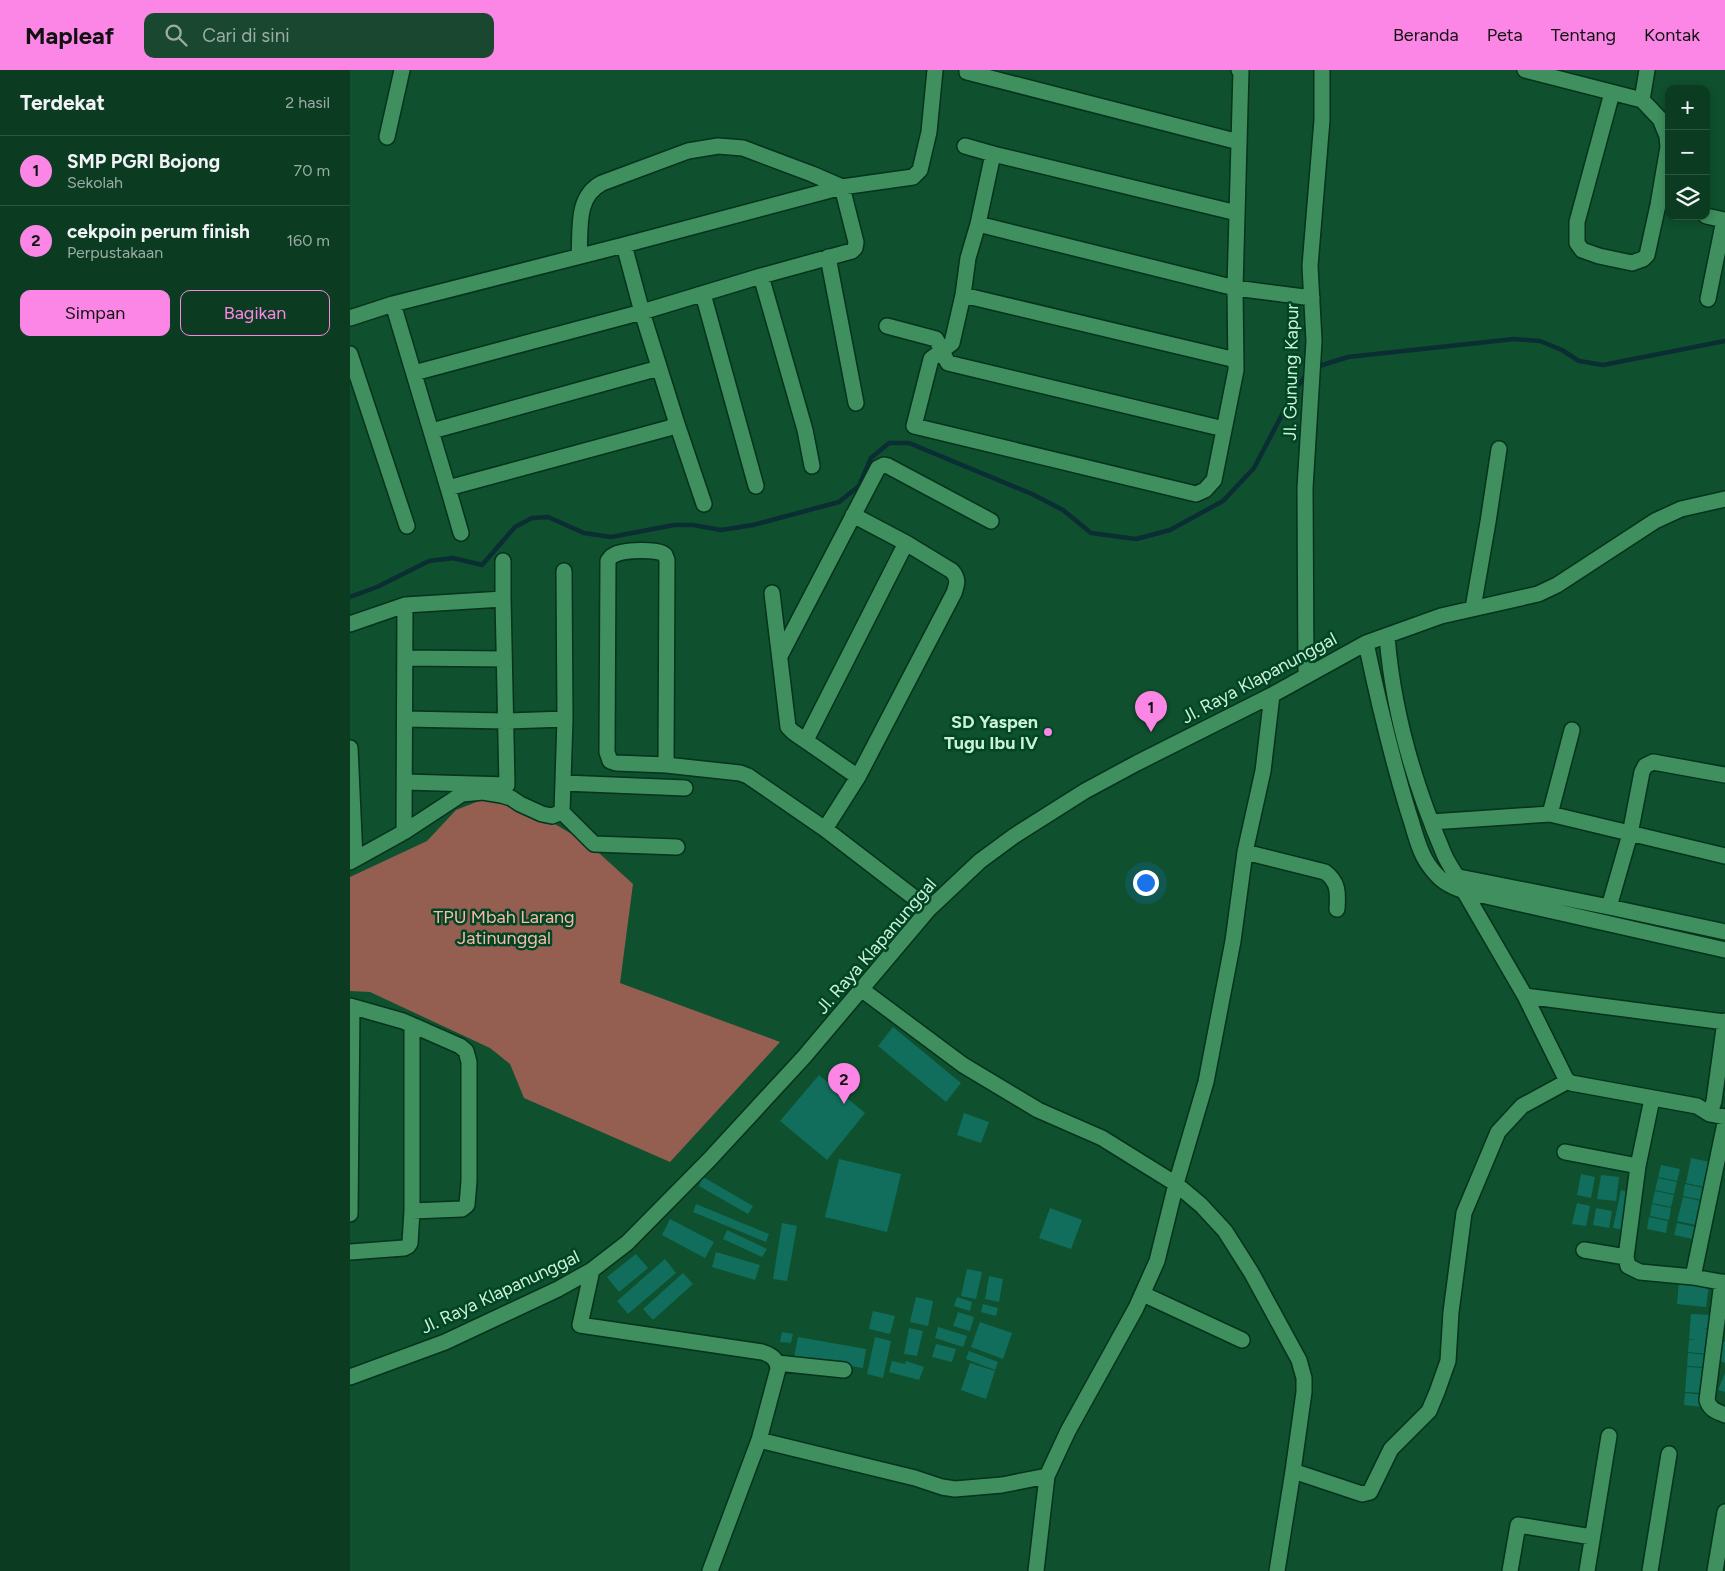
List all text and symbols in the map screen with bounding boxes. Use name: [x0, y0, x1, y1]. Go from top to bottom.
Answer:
search box: [144, 13, 494, 58]
text: Mapleaf: [25, 21, 114, 50]
icon: search: [162, 21, 190, 49]
text: Cari di sini: [202, 24, 290, 47]
text: Beranda: [1393, 24, 1459, 46]
text: Peta: [1487, 24, 1523, 46]
text: Tentang: [1551, 24, 1616, 46]
text: Kontak: [1644, 24, 1700, 46]
map controls: [1665, 85, 1710, 220]
button: +: [1665, 85, 1710, 130]
text: Terdekat: [20, 90, 105, 115]
text: 2 hasil: [285, 93, 330, 112]
button: −: [1665, 130, 1710, 175]
text: SMP PGRI Bojong: [67, 150, 220, 173]
text: 1: [33, 161, 39, 180]
text: 70 m: [294, 161, 330, 180]
text: Sekolah: [67, 173, 123, 192]
button: layers: [1665, 175, 1710, 220]
text: cekpoin perum finish: [67, 220, 250, 243]
text: 2: [31, 231, 41, 250]
text: 160 m: [287, 231, 330, 250]
text: Perpustakaan: [67, 243, 163, 262]
button: Simpan: [20, 290, 170, 336]
button: Bagikan: [180, 290, 330, 336]
street label: Jl. Gunung Kapur: [1279, 303, 1303, 441]
street label: Jl. Raya Klapanunggal: [1177, 628, 1341, 728]
pin: 1: [1135, 691, 1167, 732]
place label: SD Yaspen Tugu Ibu IV: [944, 711, 1038, 754]
marker: SD Yaspen Tugu Ibu IV: [1042, 726, 1054, 738]
your location: [1133, 870, 1159, 896]
street label: Jl. Raya Klapanunggal: [811, 874, 941, 1018]
park label: TPU Mbah Larang Jatinunggal: [433, 906, 575, 949]
pin: 2: [828, 1063, 860, 1104]
street label: Jl. Raya Klapanunggal: [417, 1245, 583, 1339]

